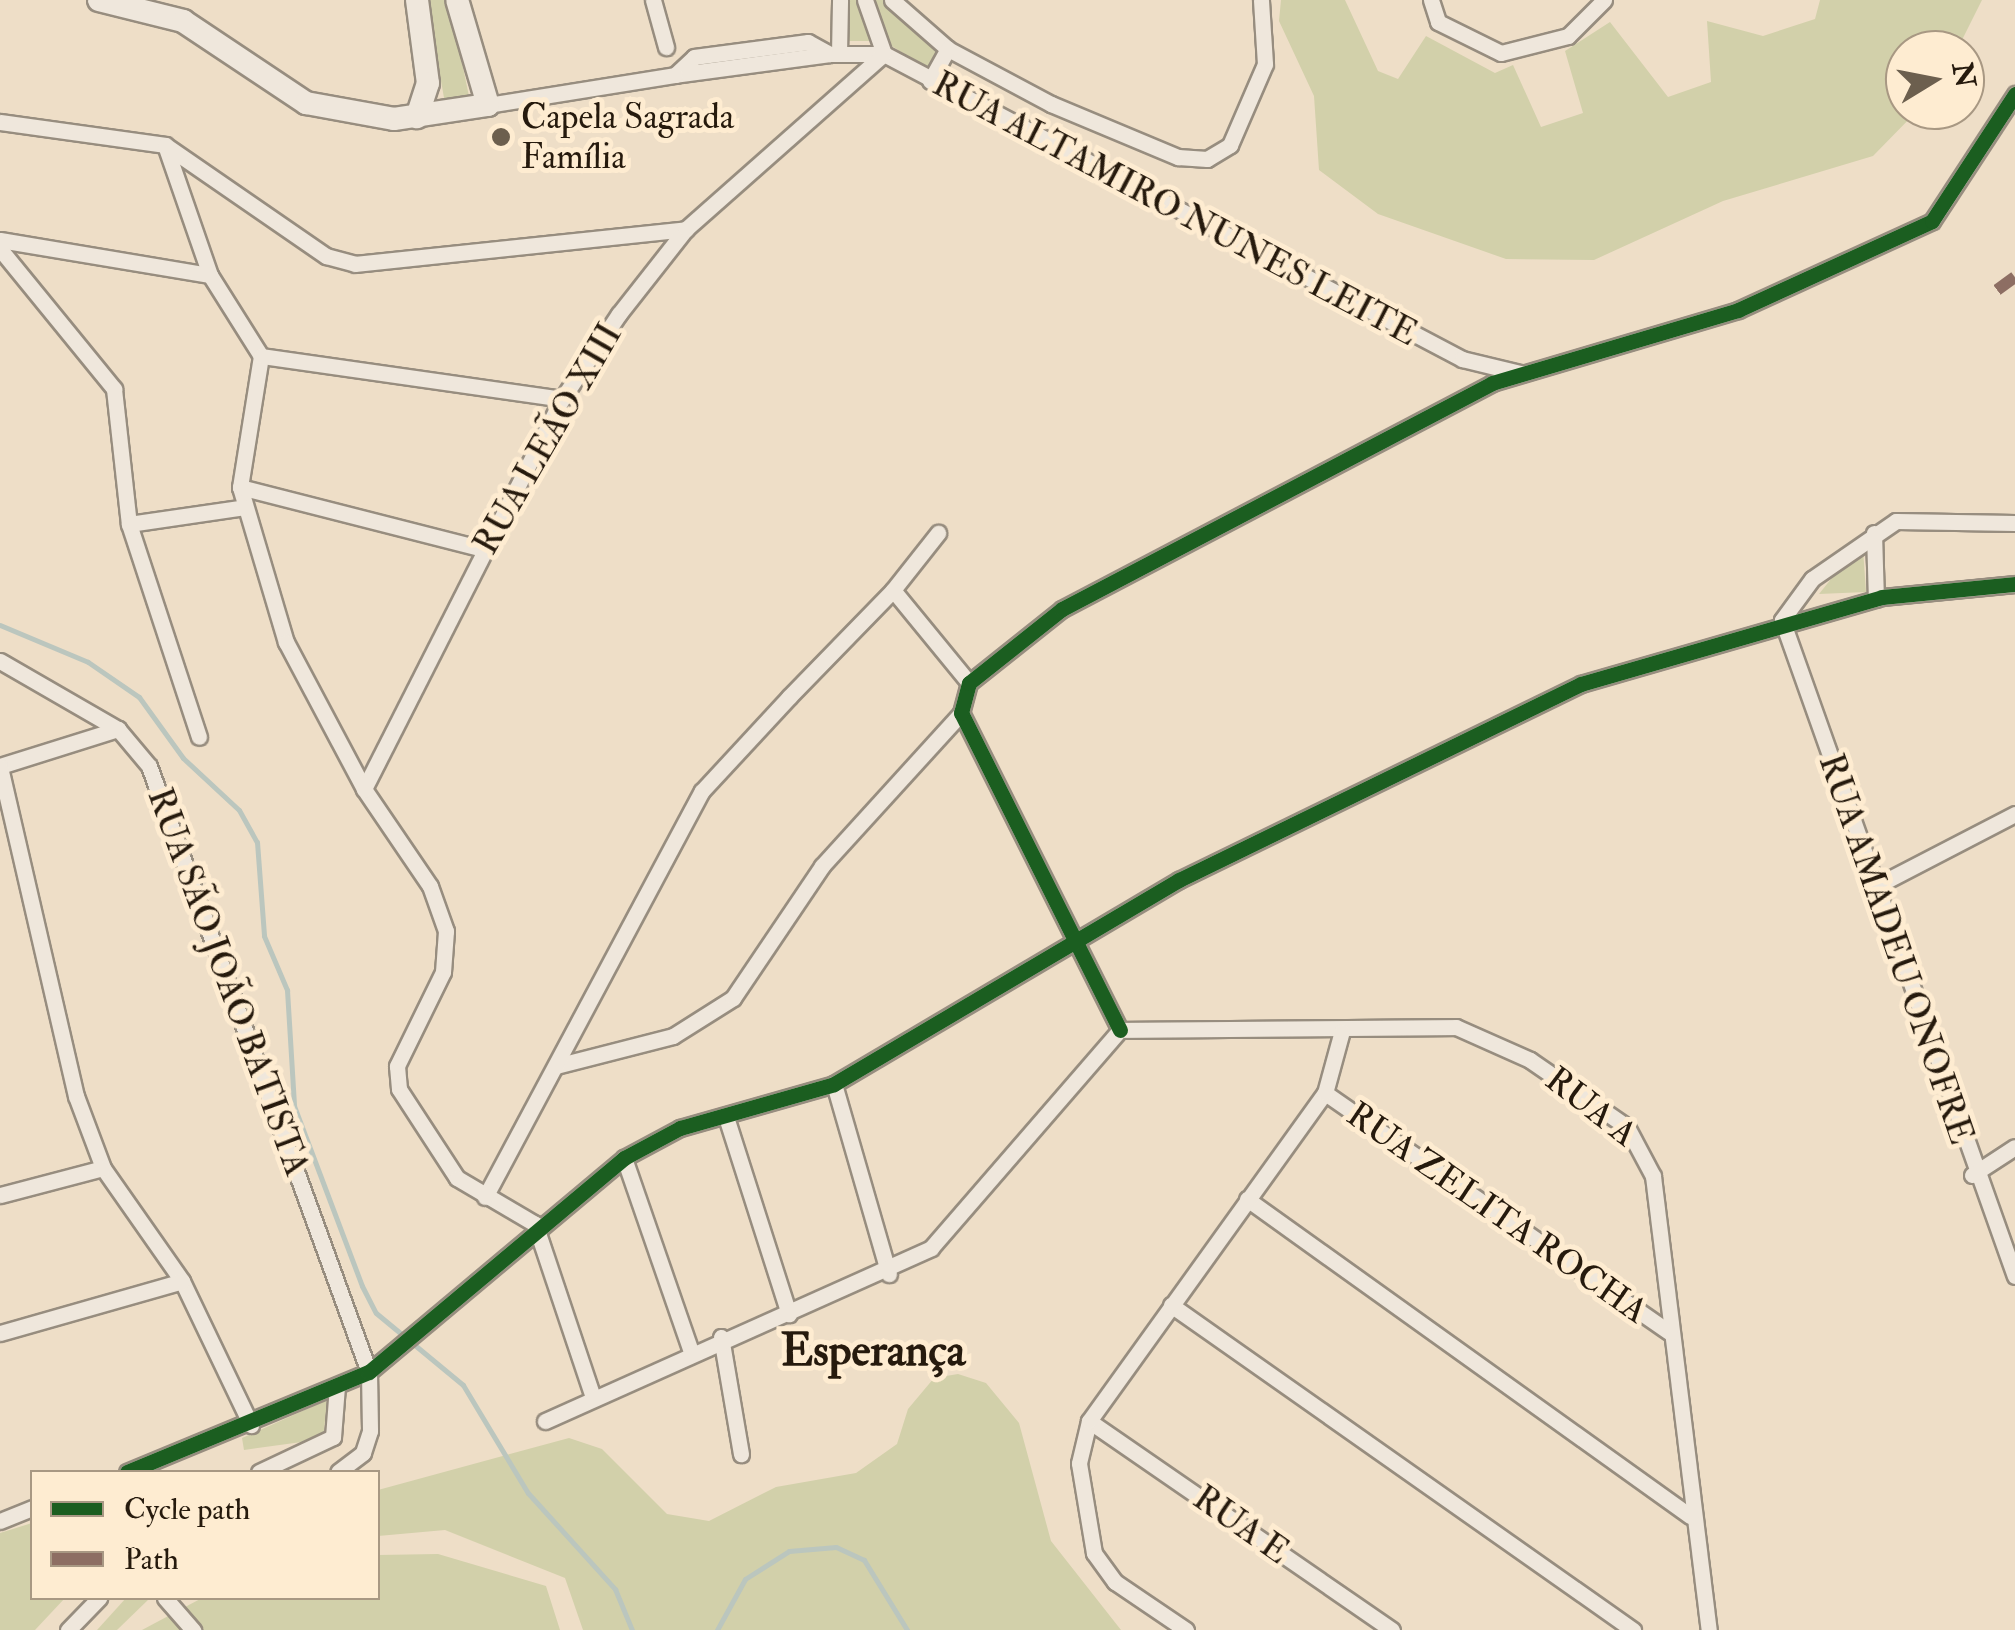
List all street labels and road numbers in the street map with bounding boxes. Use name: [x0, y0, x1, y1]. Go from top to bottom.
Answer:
street label: RUA ALTAMIRO NUNES LEITE: [926, 63, 1424, 355]
street label: RUA LEÃO XIII: [465, 316, 631, 562]
street label: RUA AMADEU ONOFRE: [1809, 749, 1983, 1149]
street label: RUA SÃO JOÃO BATISTA: [138, 782, 318, 1182]
street label: RUA A: [1537, 1058, 1645, 1156]
street label: RUA ZELITA ROCHA: [1339, 1093, 1655, 1333]
street label: RUA E: [1185, 1477, 1297, 1573]

